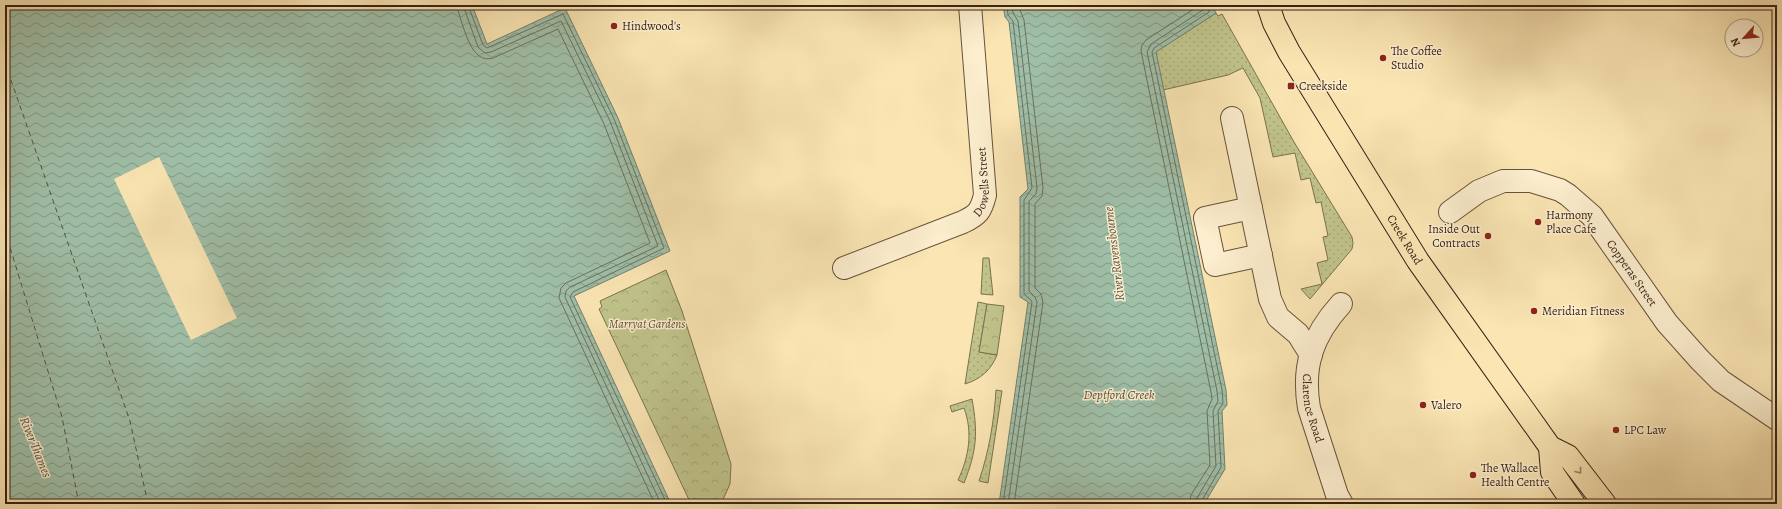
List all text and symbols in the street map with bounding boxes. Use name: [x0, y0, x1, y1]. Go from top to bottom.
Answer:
place label: Hindwood's: [622, 18, 681, 34]
north arrow: [1724, 18, 1764, 58]
marker: Hindwood's: [609, 21, 619, 31]
text: N: [1727, 35, 1744, 49]
place label: The Coffee Studio: [1391, 43, 1442, 73]
marker: The Coffee Studio: [1378, 53, 1388, 63]
place label: Creekside: [1299, 78, 1348, 94]
marker: Creekside: [1286, 81, 1296, 91]
street label: Dowells Street: [969, 146, 993, 220]
water label: River Ravensbourne: [1100, 206, 1128, 302]
place label: Harmony Place Cafe: [1546, 207, 1596, 237]
street label: Creek Road: [1383, 212, 1427, 268]
marker: Harmony Place Cafe: [1533, 217, 1543, 227]
place label: Inside Out Contracts: [1428, 221, 1480, 251]
marker: Inside Out Contracts: [1483, 231, 1493, 241]
street label: Copperas Street: [1603, 236, 1661, 310]
place label: Meridian Fitness: [1542, 303, 1625, 319]
marker: Meridian Fitness: [1529, 306, 1539, 316]
park label: Marryat Gardens: [609, 316, 685, 332]
street label: Clarence Road: [1299, 373, 1328, 445]
water label: Deptford Creek: [1083, 386, 1155, 403]
place label: Valero: [1430, 397, 1462, 413]
marker: Valero: [1418, 400, 1428, 410]
water label: River Thames: [16, 414, 56, 480]
place label: LPC Law: [1624, 422, 1667, 438]
marker: LPC Law: [1611, 425, 1621, 435]
place label: The Wallace Health Centre: [1481, 460, 1550, 490]
one-way arrow: [1575, 466, 1582, 473]
marker: The Wallace Health Centre: [1468, 470, 1478, 480]

